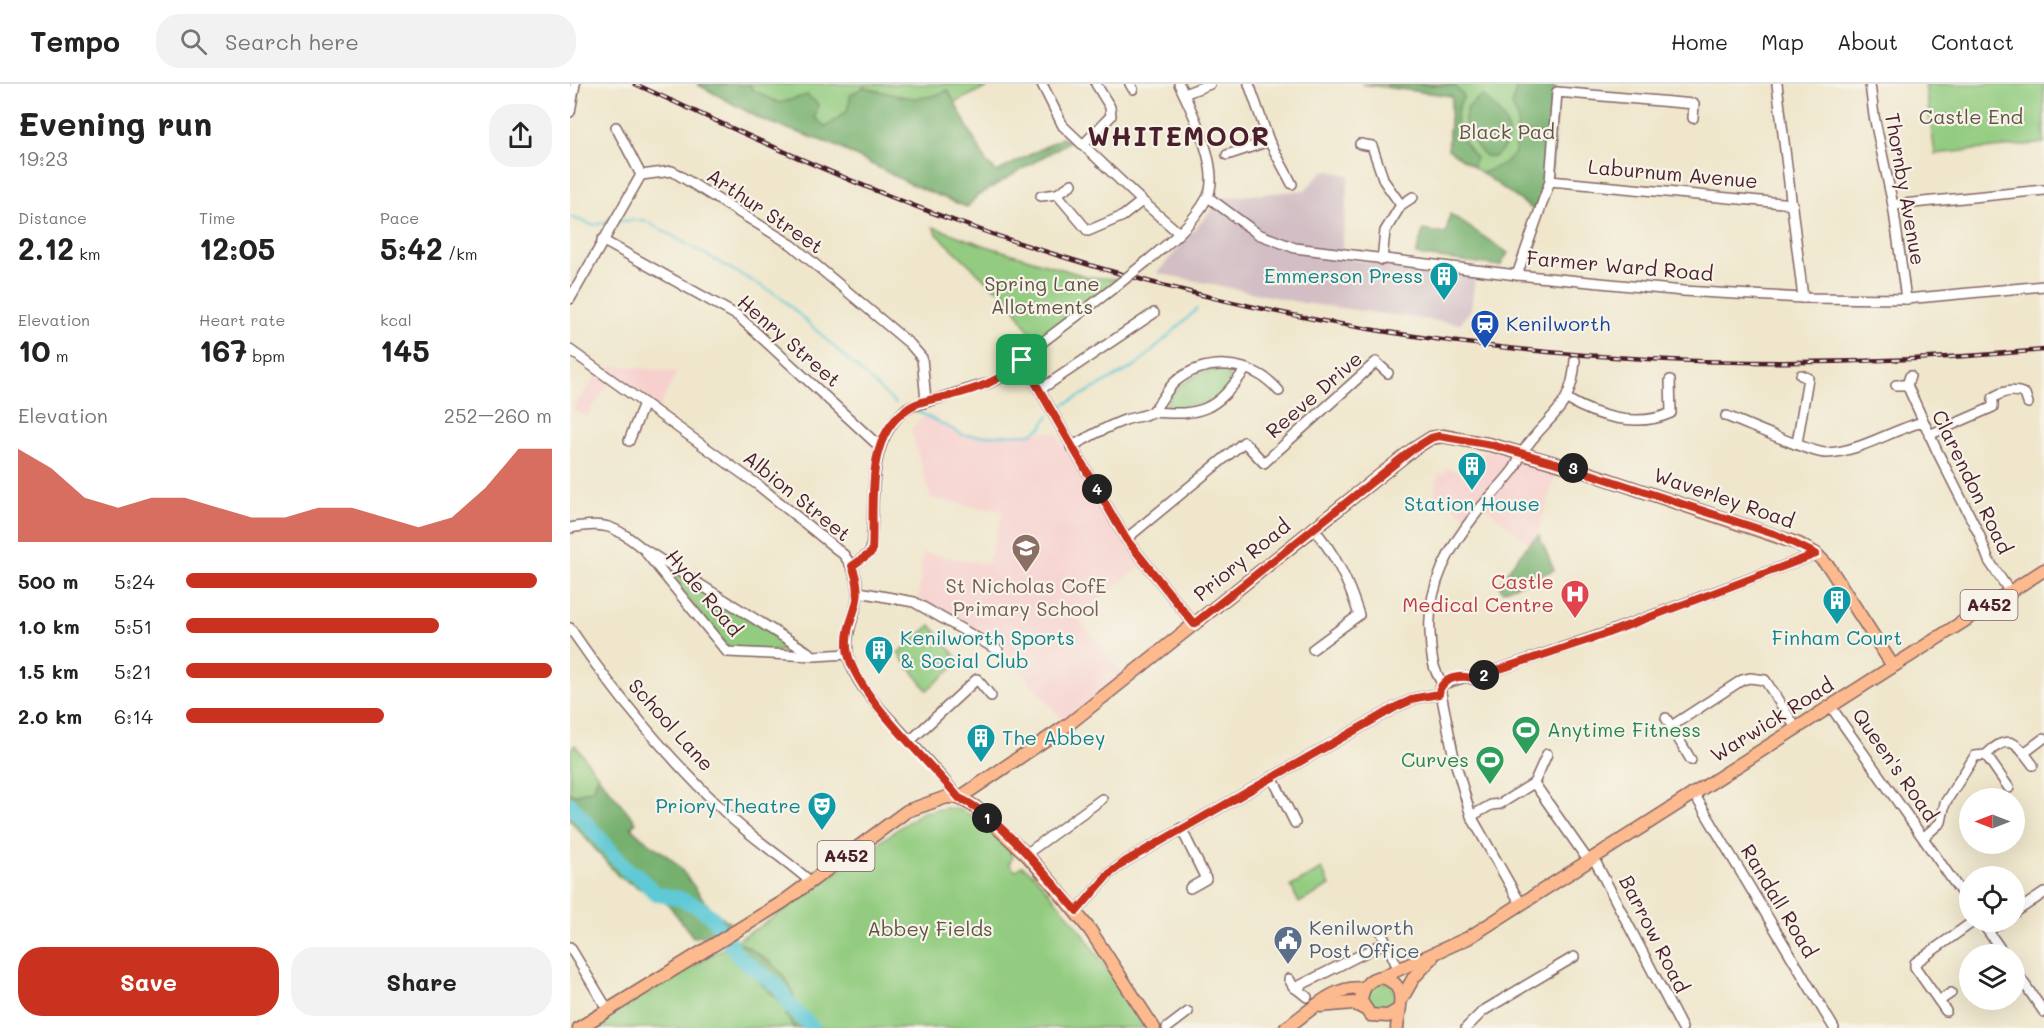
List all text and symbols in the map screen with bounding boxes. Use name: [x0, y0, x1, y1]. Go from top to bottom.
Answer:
search box: [156, 14, 576, 68]
text: Tempo: [30, 23, 120, 59]
icon: search: [177, 25, 210, 58]
text: Search here: [225, 27, 359, 56]
text: Home: [1671, 28, 1728, 55]
text: Map: [1761, 28, 1804, 55]
text: About: [1837, 28, 1898, 55]
text: Contact: [1931, 28, 2014, 55]
text: Evening run: [18, 101, 212, 144]
park label: Castle End: [1919, 103, 2023, 129]
button: share: [489, 104, 552, 167]
street label: Thornby Avenue: [1880, 111, 1932, 267]
park label: Black Pad: [1459, 118, 1555, 144]
district label: WHITEMOOR: [1087, 119, 1271, 153]
text: 19:23: [18, 145, 68, 171]
street label: Laburnum Avenue: [1587, 153, 1759, 193]
street label: Arthur Street: [702, 162, 829, 259]
text: Distance: [18, 207, 87, 228]
text: Time: [199, 207, 235, 228]
text: Pace: [380, 207, 419, 228]
text: 2.12: [18, 228, 74, 268]
text: 12:05: [199, 228, 275, 268]
text: 5:42: [380, 228, 443, 268]
text: km: [74, 243, 100, 264]
text: /km: [443, 243, 478, 264]
street label: Farmer Ward Road: [1526, 244, 1715, 286]
building icon: Emmerson Press: [1428, 260, 1460, 302]
place label: Emmerson Press: [1264, 262, 1423, 288]
park label: Spring Lane Allotments: [984, 270, 1100, 319]
street label: Henry Street: [733, 288, 847, 392]
station icon: Kenilworth: [1469, 308, 1501, 350]
text: Elevation: [18, 309, 90, 330]
text: Heart rate: [199, 309, 285, 330]
text: kcal: [380, 309, 412, 330]
place label: Kenilworth: [1506, 310, 1610, 336]
text: 10: [18, 330, 51, 370]
text: 167: [199, 330, 247, 370]
text: 145: [380, 330, 430, 370]
pin: [996, 334, 1047, 385]
icon: arrive: [1005, 343, 1038, 376]
text: m: [51, 345, 68, 366]
text: bpm: [247, 345, 285, 366]
street label: Reeve Drive: [1260, 345, 1367, 443]
text: Elevation: [18, 402, 108, 428]
text: 252–260 m: [444, 402, 552, 428]
street label: Clarendon Road: [1927, 405, 2019, 558]
street label: Albion Street: [739, 444, 857, 546]
building icon: Station House: [1456, 450, 1488, 492]
pin: 3: [1558, 453, 1588, 483]
text: 3: [1568, 457, 1578, 478]
street label: Waverley Road: [1651, 461, 1798, 533]
pin: 4: [1082, 474, 1112, 504]
text: 4: [1092, 478, 1102, 499]
place label: Station House: [1404, 490, 1540, 516]
street label: Priory Road: [1188, 512, 1295, 606]
school or university icon: St Nicholas CofE Primary School: [1010, 532, 1042, 574]
street label: Hyde Road: [661, 543, 749, 641]
text: 500 m: [18, 568, 78, 594]
text: 5:24: [114, 568, 155, 594]
place label: Castle Medical Centre: [1402, 568, 1554, 617]
place label: St Nicholas CofE Primary School: [945, 572, 1107, 621]
hospital icon: Castle Medical Centre: [1559, 578, 1591, 620]
building icon: Finham Court: [1821, 584, 1853, 626]
road number: A452: [1960, 590, 2018, 620]
text: 1.0 km: [18, 613, 80, 639]
text: 5:51: [114, 613, 152, 639]
place label: Kenilworth Sports & Social Club: [900, 624, 1075, 673]
place label: Finham Court: [1772, 624, 1902, 650]
building icon: Kenilworth Sports & Social Club: [863, 634, 895, 676]
text: 1.5 km: [18, 658, 79, 684]
text: 5:21: [114, 658, 152, 684]
pin: 2: [1469, 660, 1499, 690]
text: 2: [1480, 664, 1488, 685]
street label: Warwick Road: [1705, 671, 1838, 767]
street label: School Lane: [623, 673, 720, 776]
text: 2.0 km: [18, 703, 82, 729]
text: 6:14: [114, 703, 153, 729]
street label: Queen's Road: [1847, 703, 1945, 826]
sports icon: Anytime Fitness: [1510, 714, 1542, 756]
place label: Anytime Fitness: [1547, 716, 1701, 742]
building icon: The Abbey: [965, 722, 997, 764]
place label: The Abbey: [1002, 724, 1105, 750]
sports icon: Curves: [1474, 744, 1506, 786]
place label: Curves: [1401, 746, 1469, 772]
north arrow: [1959, 788, 2025, 854]
map controls: [1959, 788, 2025, 1010]
theatre icon: Priory Theatre: [806, 790, 838, 832]
place label: Priory Theatre: [655, 792, 801, 818]
pin: 1: [972, 803, 1002, 833]
text: 1: [983, 807, 991, 828]
street label: Randall Road: [1736, 839, 1824, 962]
road number: A452: [818, 841, 874, 871]
button: locate: [1959, 866, 2025, 932]
street label: Barrow Road: [1614, 870, 1696, 997]
place label: Kenilworth Post Office: [1309, 914, 1420, 963]
park label: Abbey Fields: [867, 915, 993, 941]
public building icon: Kenilworth Post Office: [1272, 924, 1304, 966]
button: layers: [1959, 944, 2025, 1010]
button: Save: [18, 947, 279, 1016]
button: Share: [291, 947, 552, 1016]

